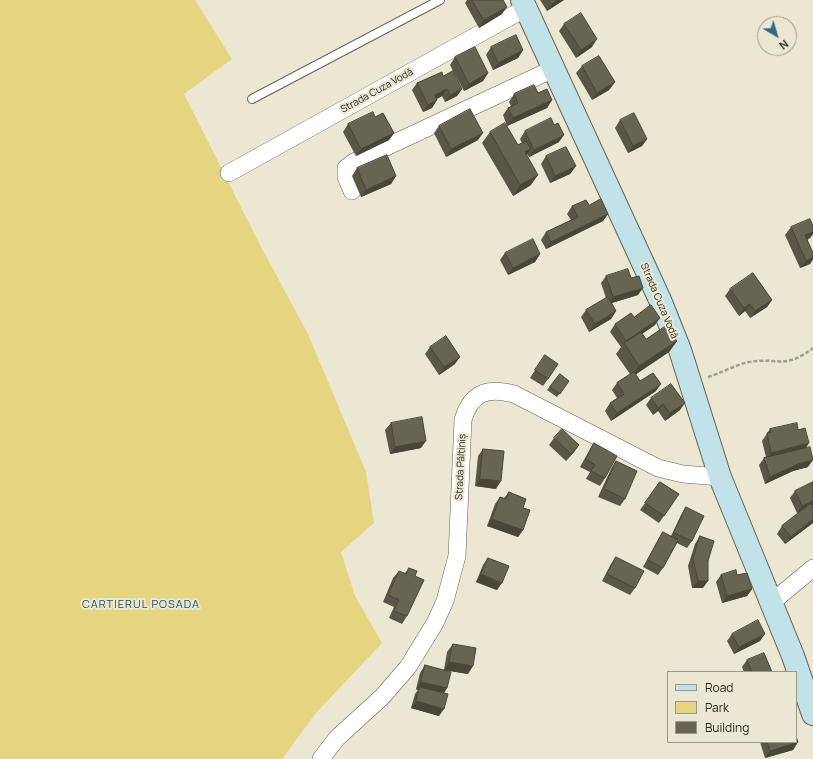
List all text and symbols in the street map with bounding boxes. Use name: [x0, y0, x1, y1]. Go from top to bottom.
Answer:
north arrow: [757, 16, 797, 56]
text: N: [776, 37, 792, 53]
street label: Strada Cuza Vodă: [339, 66, 415, 116]
street label: Strada Cuza Vodă: [638, 261, 680, 341]
street label: Strada Păltiniș: [453, 434, 469, 500]
district label: CARTIERUL POSADA: [82, 598, 200, 612]
legend: [667, 671, 797, 743]
text: Road: [705, 679, 733, 696]
text: Park: [705, 699, 729, 716]
text: Building: [705, 719, 749, 736]

